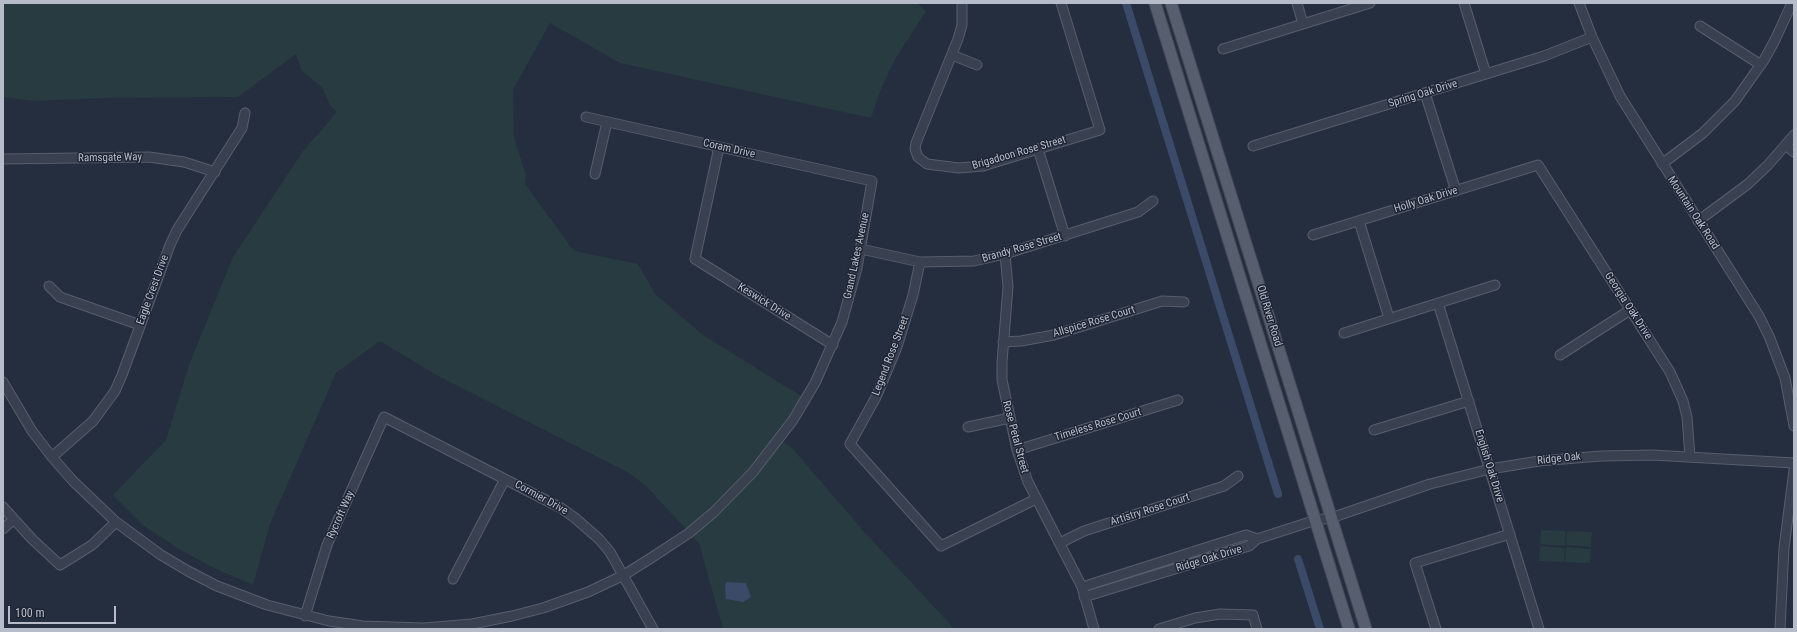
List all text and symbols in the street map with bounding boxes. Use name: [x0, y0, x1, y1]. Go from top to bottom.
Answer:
street label: Spring Oak Drive: [1387, 77, 1459, 111]
street label: Brigadoon Rose Street: [971, 133, 1067, 173]
street label: Coram Drive: [702, 137, 756, 161]
street label: Ramsgate Way: [78, 151, 142, 165]
street label: Mountain Oak Road: [1664, 174, 1722, 252]
street label: Holly Oak Drive: [1393, 184, 1459, 216]
street label: Grand Lakes Avenue: [841, 212, 873, 300]
street label: Brandy Rose Street: [981, 230, 1063, 266]
street label: Eagle Crest Drive: [134, 253, 172, 327]
street label: Georgia Oak Drive: [1601, 270, 1655, 342]
street label: Keswick Drive: [735, 280, 793, 324]
street label: Old River Road: [1253, 284, 1285, 348]
street label: Allspice Rose Court: [1051, 303, 1137, 341]
street label: Legend Rose Street: [870, 314, 912, 398]
street label: Rose Petal Street: [999, 399, 1031, 475]
street label: Timeless Rose Court: [1053, 406, 1143, 444]
street label: English Oak Drive: [1472, 428, 1506, 504]
street label: Ridge Oak: [1537, 450, 1581, 468]
street label: Cormier Drive: [512, 478, 570, 518]
street label: Rycroft Way: [325, 489, 357, 541]
street label: Artistry Rose Court: [1109, 491, 1191, 529]
street label: Ridge Oak Drive: [1174, 543, 1244, 575]
scale bar: [10, 598, 118, 624]
text: 100 m: [15, 606, 45, 620]

